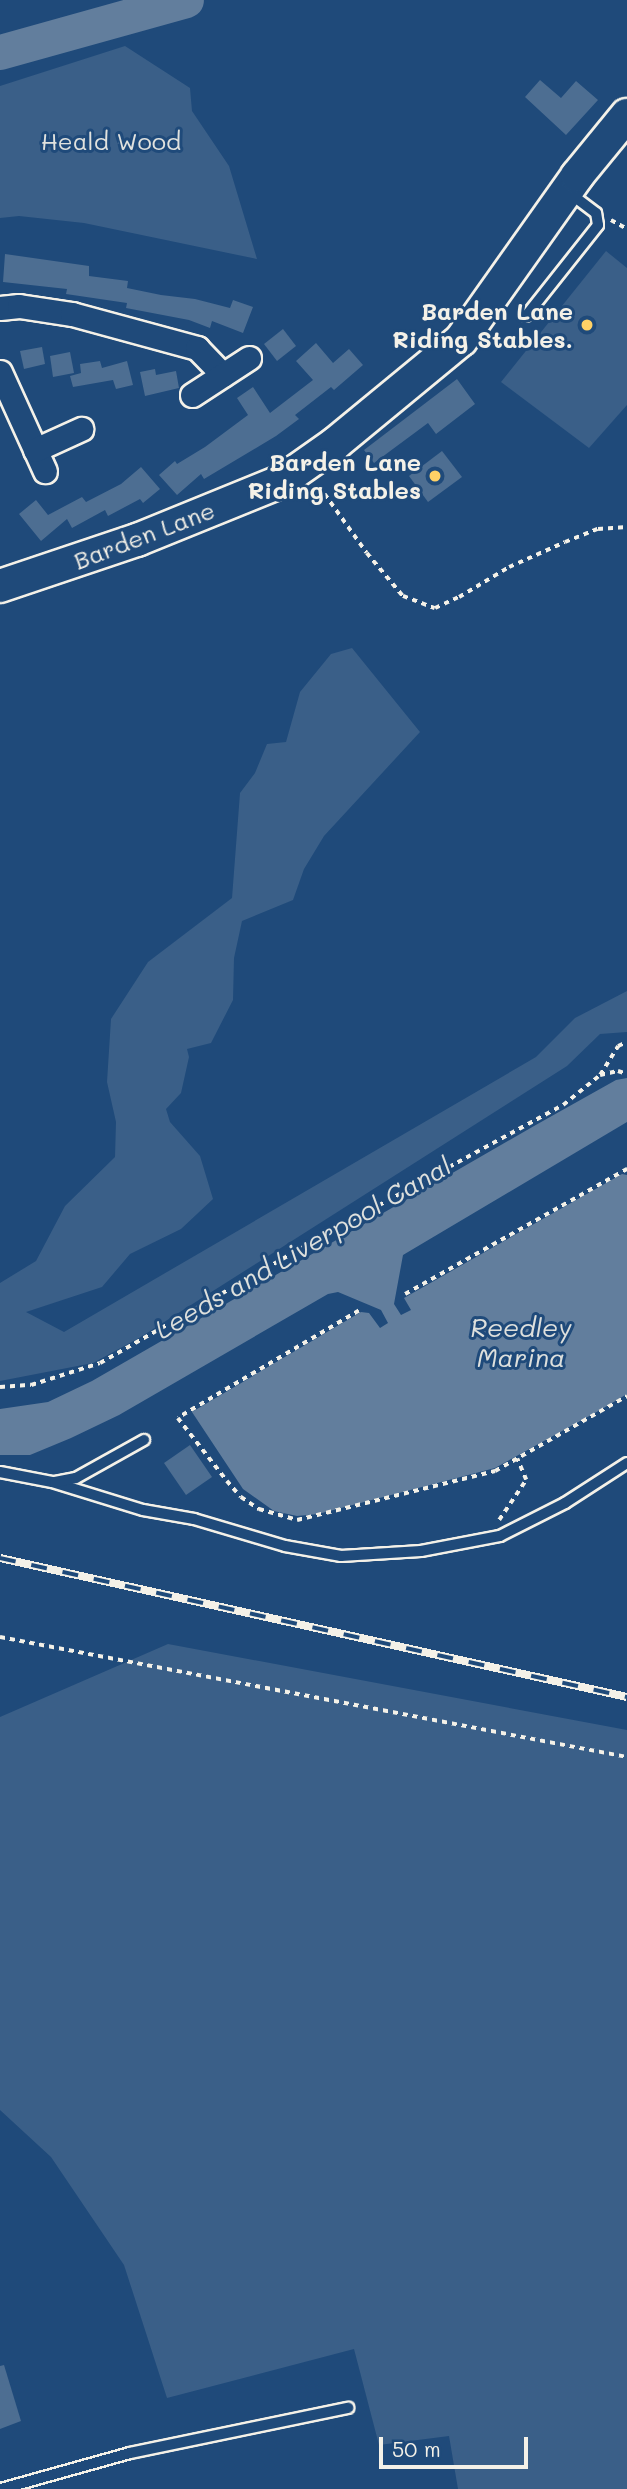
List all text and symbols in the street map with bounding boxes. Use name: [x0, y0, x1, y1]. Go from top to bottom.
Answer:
park label: Heald Wood: [41, 127, 181, 155]
place label: Barden Lane Riding Stables.: [392, 297, 573, 353]
marker: Barden Lane Riding Stables.: [579, 317, 595, 333]
place label: Barden Lane Riding Stables: [248, 448, 421, 504]
marker: Barden Lane Riding Stables: [427, 468, 443, 484]
street label: Barden Lane: [69, 495, 219, 575]
water label: Leeds and Liverpool Canal: [149, 1150, 457, 1346]
water label: Reedley Marina: [470, 1312, 572, 1374]
scale bar: [382, 2422, 531, 2466]
text: 50 m: [392, 2435, 441, 2462]

